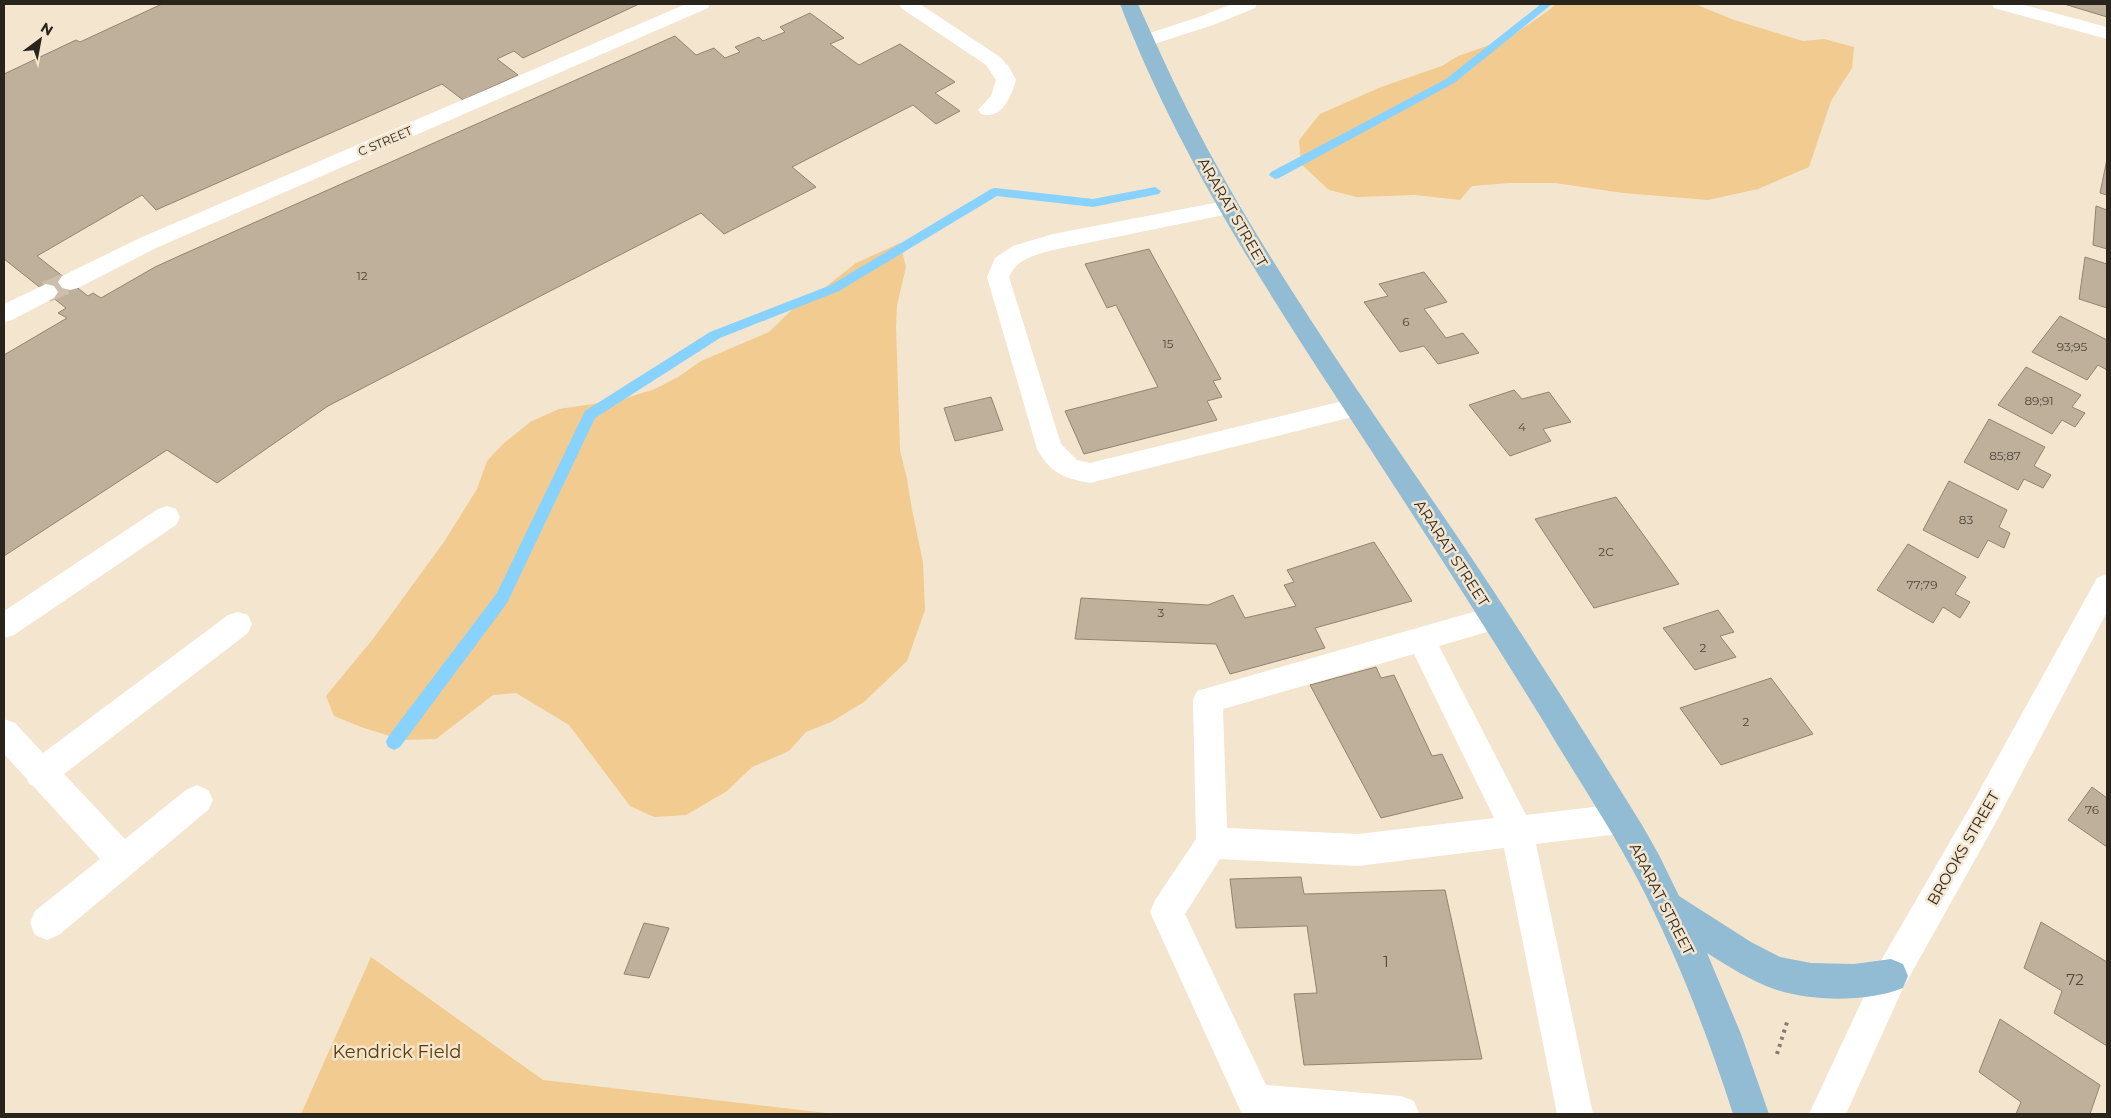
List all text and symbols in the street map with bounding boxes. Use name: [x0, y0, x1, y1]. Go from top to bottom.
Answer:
north arrow: [15, 15, 65, 65]
text: N: [37, 18, 56, 40]
street label: C STREET: [356, 123, 414, 159]
street label: ARARAT STREET: [1194, 154, 1272, 270]
house number: 12: [356, 268, 368, 283]
house number: 6: [1402, 314, 1410, 329]
house number: 15: [1162, 336, 1174, 351]
house number: 93;95: [2057, 339, 2088, 354]
house number: 89;91: [2024, 393, 2054, 408]
house number: 4: [1518, 419, 1526, 434]
house number: 85;87: [1989, 448, 2021, 463]
street label: ARARAT STREET: [1410, 496, 1494, 610]
house number: 83: [1959, 512, 1973, 527]
house number: 2C: [1598, 544, 1614, 559]
house number: 77;79: [1907, 577, 1937, 592]
house number: 3: [1158, 605, 1165, 620]
house number: 2: [1700, 640, 1707, 655]
house number: 2: [1743, 714, 1750, 729]
street label: BROOKS STREET: [1923, 787, 2003, 908]
house number: 76: [2085, 802, 2099, 817]
street label: ARARAT STREET: [1626, 840, 1699, 959]
house number: 1: [1383, 952, 1389, 971]
house number: 72: [2066, 970, 2084, 989]
park label: Kendrick Field: [332, 1041, 462, 1063]

